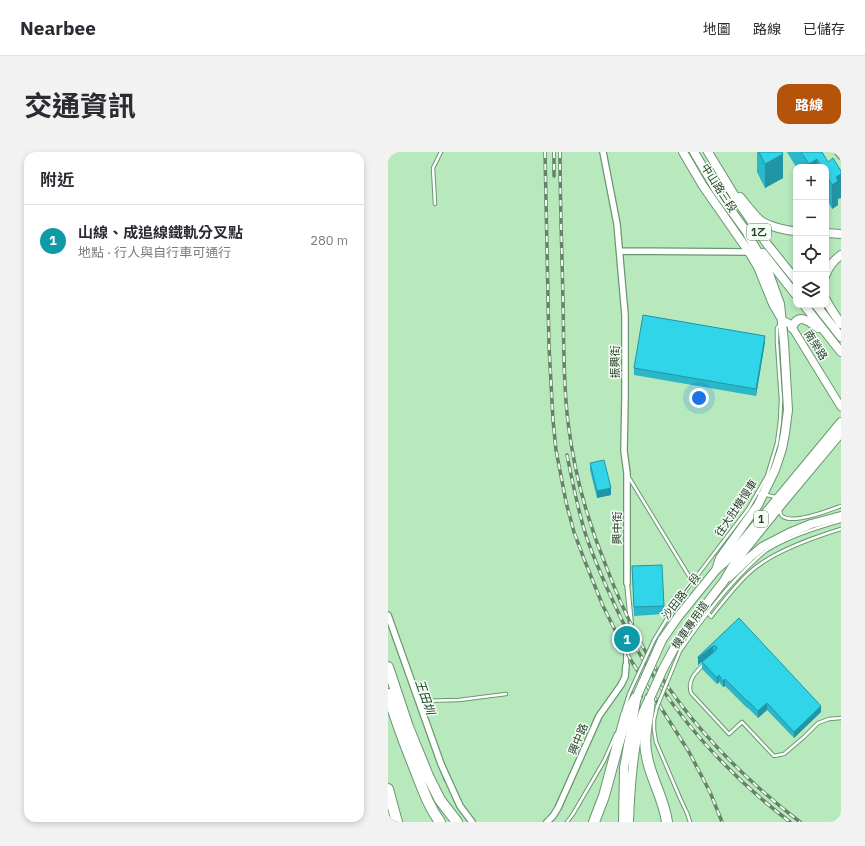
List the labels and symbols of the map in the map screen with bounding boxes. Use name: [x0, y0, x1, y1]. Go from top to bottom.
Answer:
street label: 中山路三段: [698, 161, 740, 215]
road number: 1乙: [747, 224, 771, 240]
street label: 南榮路: [801, 327, 831, 363]
street label: 振興街: [608, 346, 622, 379]
your location: [689, 388, 709, 408]
street label: 往大肚機慢車: [712, 477, 760, 539]
road number: 1: [754, 511, 768, 527]
street label: 興中街: [610, 512, 624, 545]
street label: 沙田路一段: [659, 570, 703, 622]
street label: 機車專用道: [668, 598, 712, 652]
pin: 1: [614, 624, 640, 654]
water label: 王田圳: [413, 677, 439, 718]
street label: 興中路: [565, 721, 591, 757]

